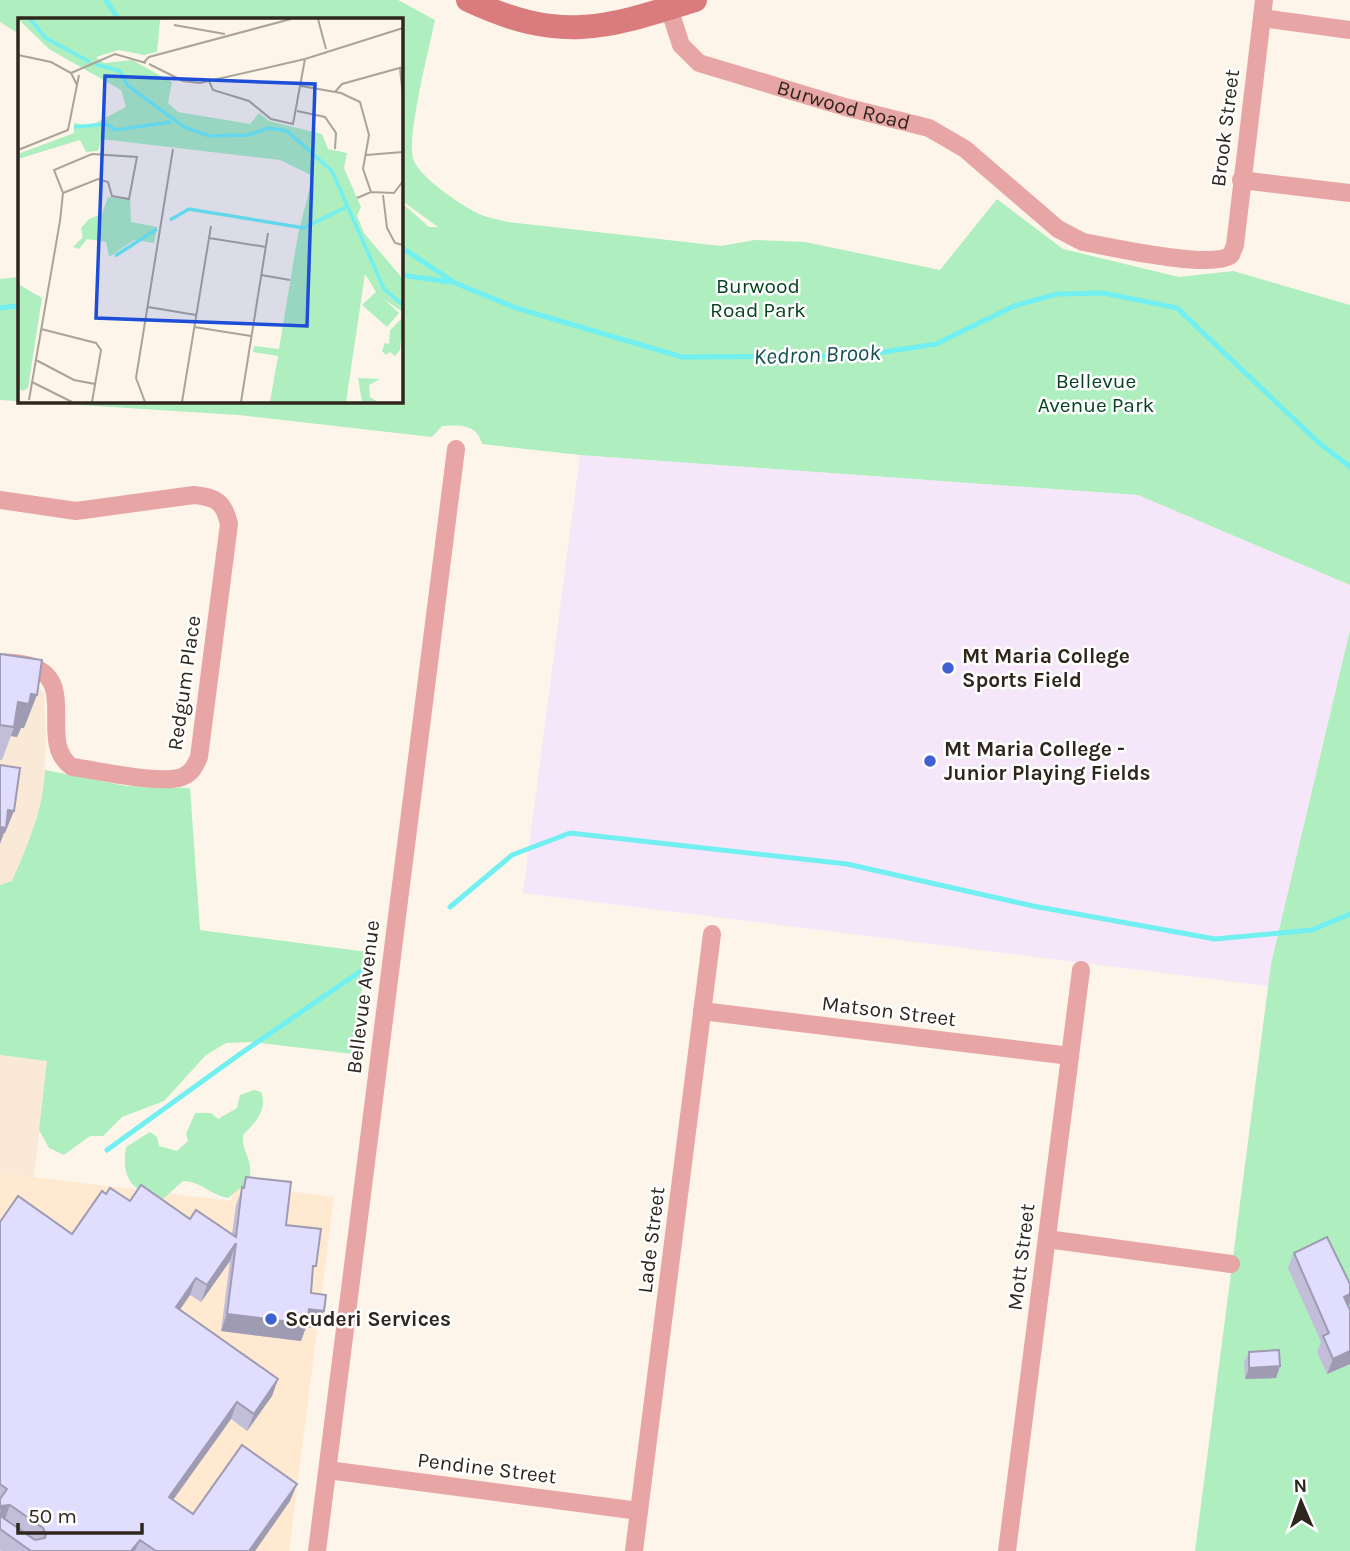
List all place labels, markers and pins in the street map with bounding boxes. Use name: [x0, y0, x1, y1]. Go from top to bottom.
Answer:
place label: Mt Maria College Sports Field: [962, 644, 1130, 692]
marker: Mt Maria College Sports Field: [940, 660, 956, 676]
place label: Mt Maria College - Junior Playing Fields: [944, 737, 1151, 785]
marker: Mt Maria College - Junior Playing Fields: [922, 753, 938, 769]
place label: Scuderi Services: [285, 1307, 451, 1331]
marker: Scuderi Services: [263, 1311, 279, 1327]

